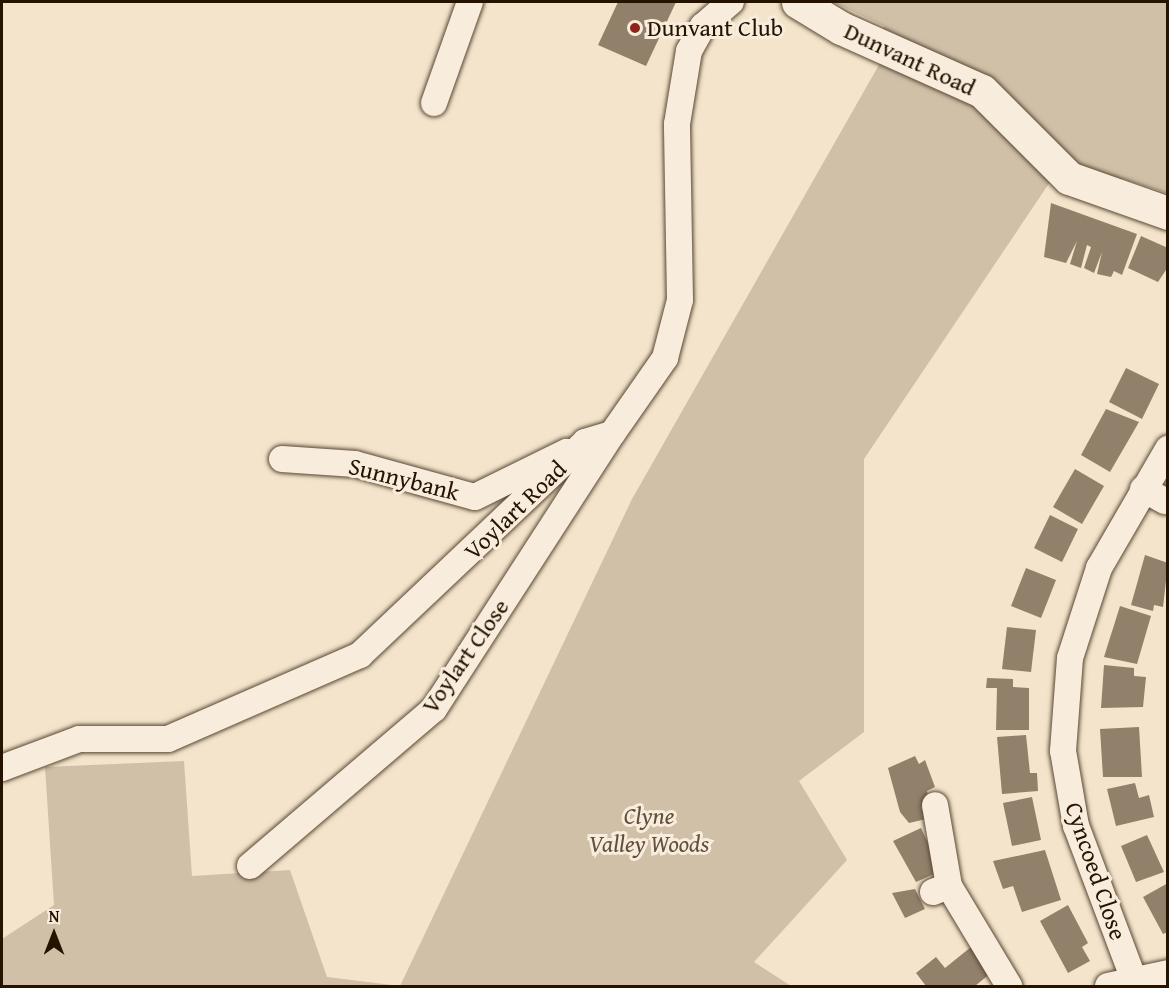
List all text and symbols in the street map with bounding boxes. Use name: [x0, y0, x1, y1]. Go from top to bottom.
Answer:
place label: Dunvant Club: [647, 14, 783, 42]
street label: Dunvant Road: [840, 16, 980, 102]
marker: Dunvant Club: [628, 21, 642, 35]
street label: Sunnybank: [346, 451, 462, 507]
street label: Voylart Road: [458, 454, 572, 566]
street label: Voylart Close: [415, 593, 515, 719]
street label: Cyncoed Close: [1059, 798, 1133, 944]
park label: Clyne Valley Woods: [589, 802, 709, 858]
north arrow: [24, 904, 84, 964]
text: N: [49, 904, 59, 928]

